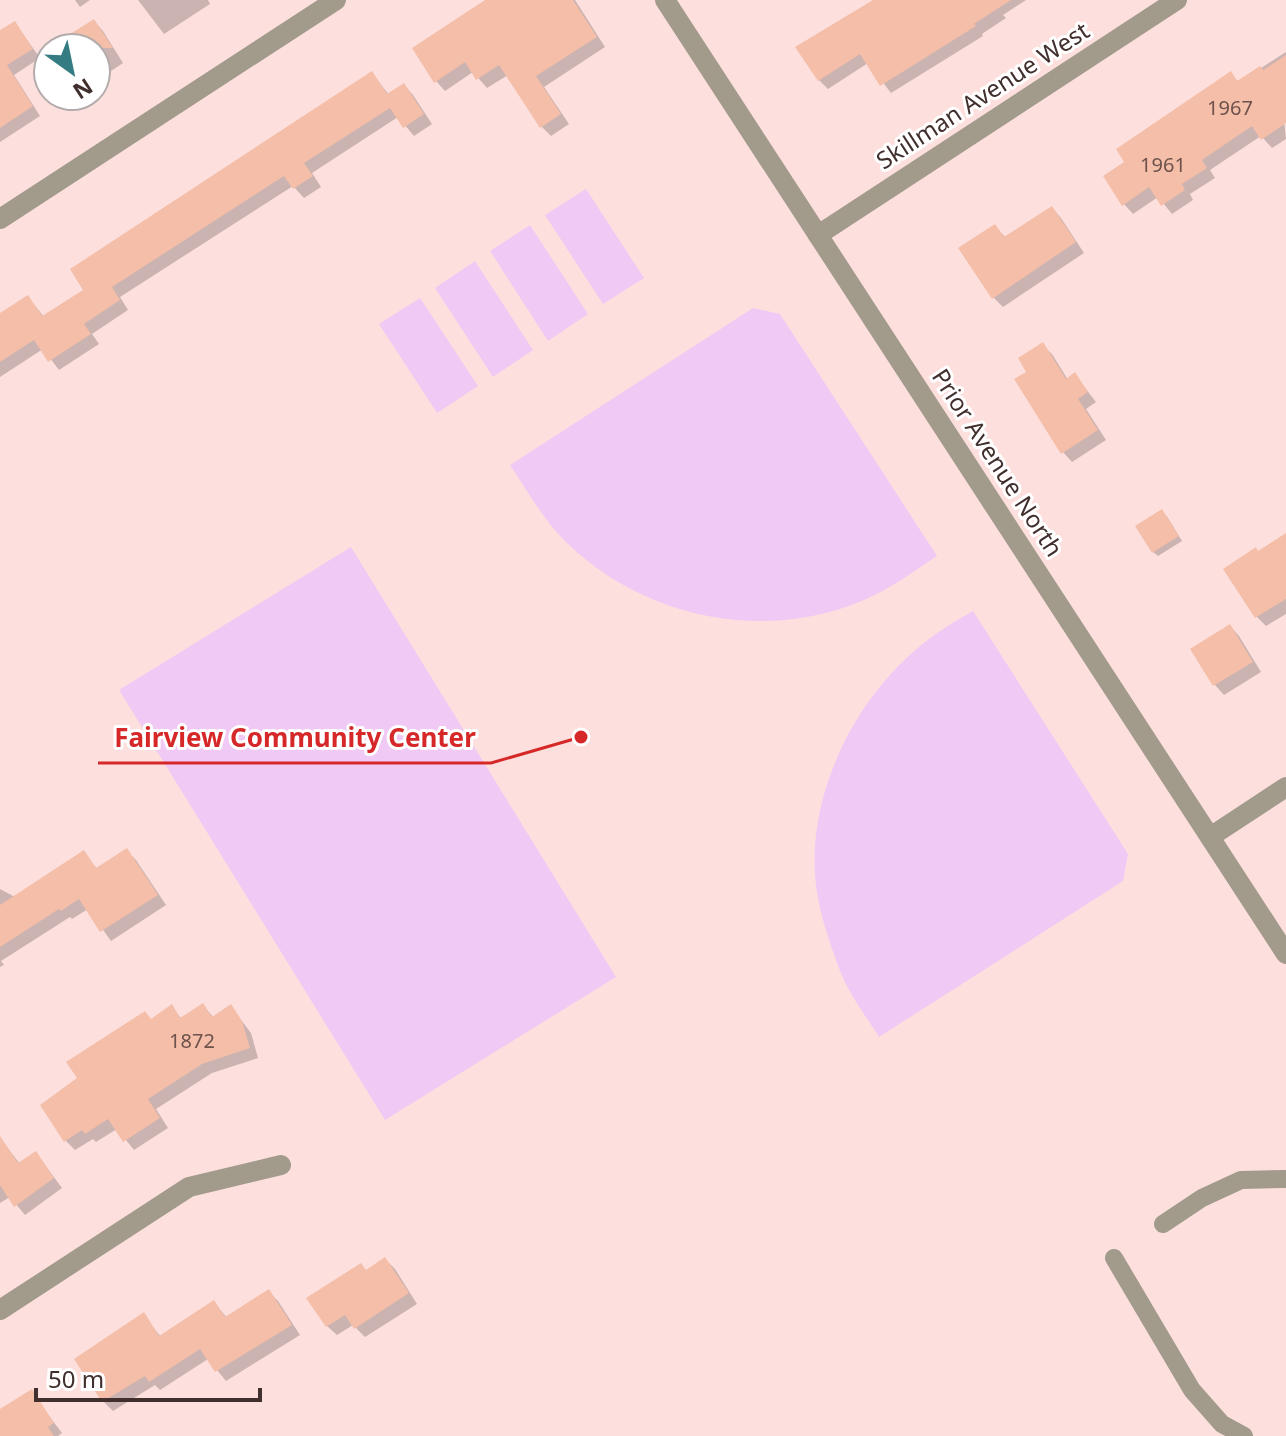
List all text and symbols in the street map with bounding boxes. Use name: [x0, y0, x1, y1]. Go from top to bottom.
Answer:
street label: Skillman Avenue West: [869, 13, 1095, 176]
north arrow: [32, 32, 112, 112]
text: N: [68, 72, 99, 107]
house number: 1967: [1207, 94, 1253, 121]
house number: 1961: [1140, 151, 1186, 178]
street label: Prior Avenue North: [925, 362, 1071, 563]
callout: Fairview Community Center: [98, 713, 491, 763]
text: Fairview Community Center: [114, 719, 476, 755]
house number: 1872: [169, 1027, 215, 1054]
scale bar: [36, 1352, 260, 1402]
text: 50 m: [48, 1362, 104, 1395]

